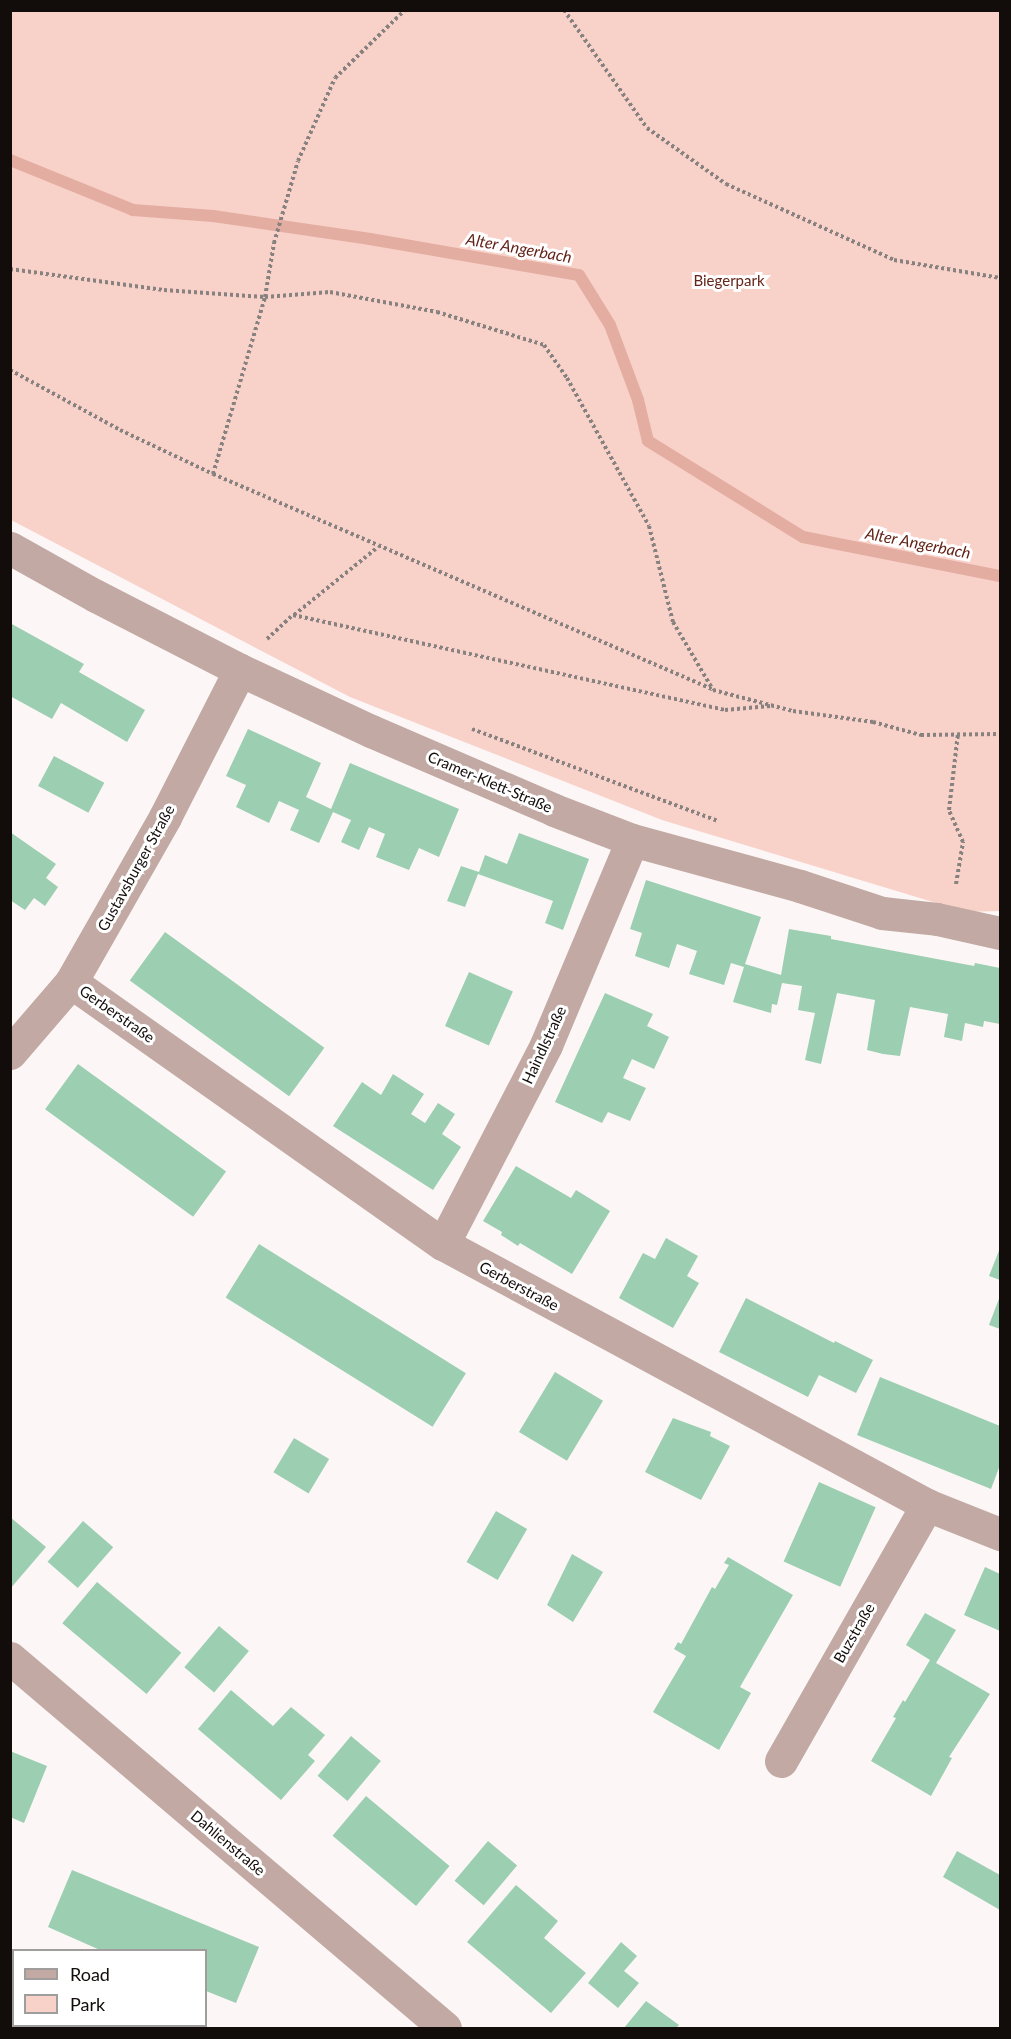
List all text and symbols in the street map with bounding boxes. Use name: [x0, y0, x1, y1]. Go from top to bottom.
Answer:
water label: Alter Angerbach: [464, 229, 574, 267]
park label: Biegerpark: [693, 272, 765, 290]
water label: Alter Angerbach: [863, 523, 973, 563]
street label: Cramer-Klett-Straße: [425, 748, 555, 816]
street label: Gustavsburger Straße: [94, 802, 178, 934]
street label: Gerberstraße: [76, 982, 158, 1046]
street label: Haindlstraße: [518, 1003, 570, 1087]
street label: Gerberstraße: [476, 1258, 562, 1314]
street label: Buzstraße: [830, 1600, 878, 1666]
street label: Dahlienstraße: [187, 1807, 269, 1879]
legend: [12, 1949, 207, 2027]
text: Road: [70, 1963, 110, 1985]
text: Park: [70, 1993, 105, 2015]

